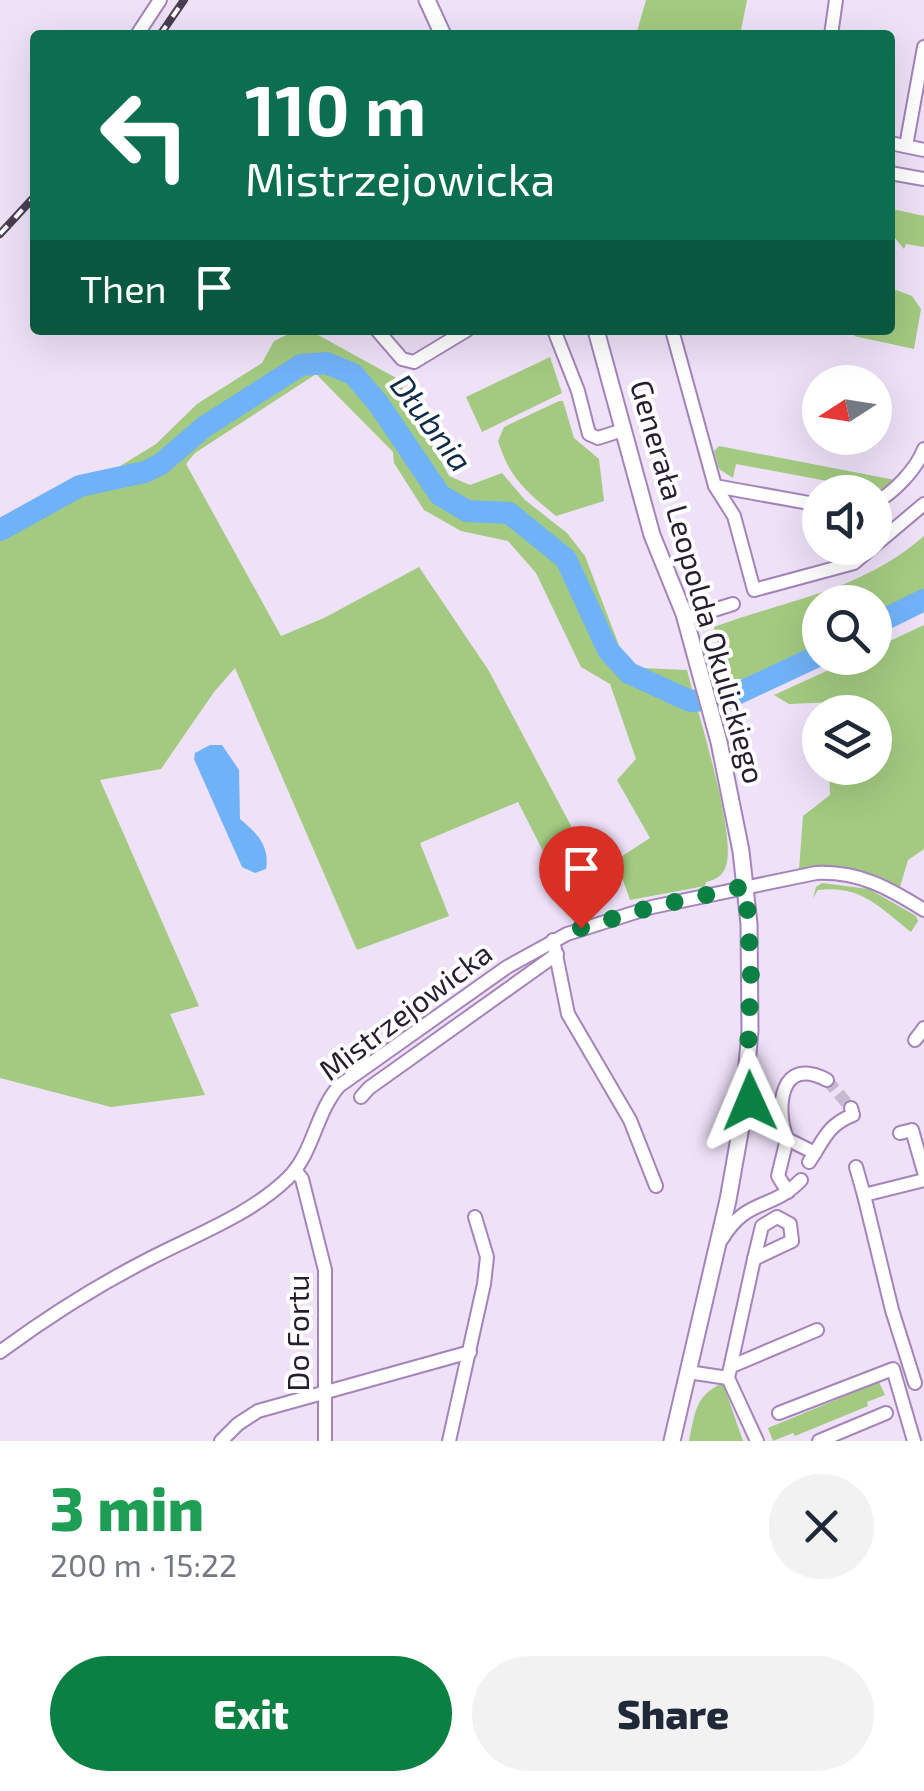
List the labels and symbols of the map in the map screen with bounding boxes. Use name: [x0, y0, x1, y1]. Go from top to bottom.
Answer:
north arrow: [802, 365, 892, 455]
water label: Dłubnia: [384, 366, 481, 478]
street label: Generała Leopolda Okulickiego: [624, 376, 774, 787]
pin: [539, 826, 624, 929]
street label: Mistrzejowicka: [311, 934, 498, 1087]
position arrow: [698, 1049, 802, 1153]
street label: Do Fortu: [279, 1275, 315, 1391]

